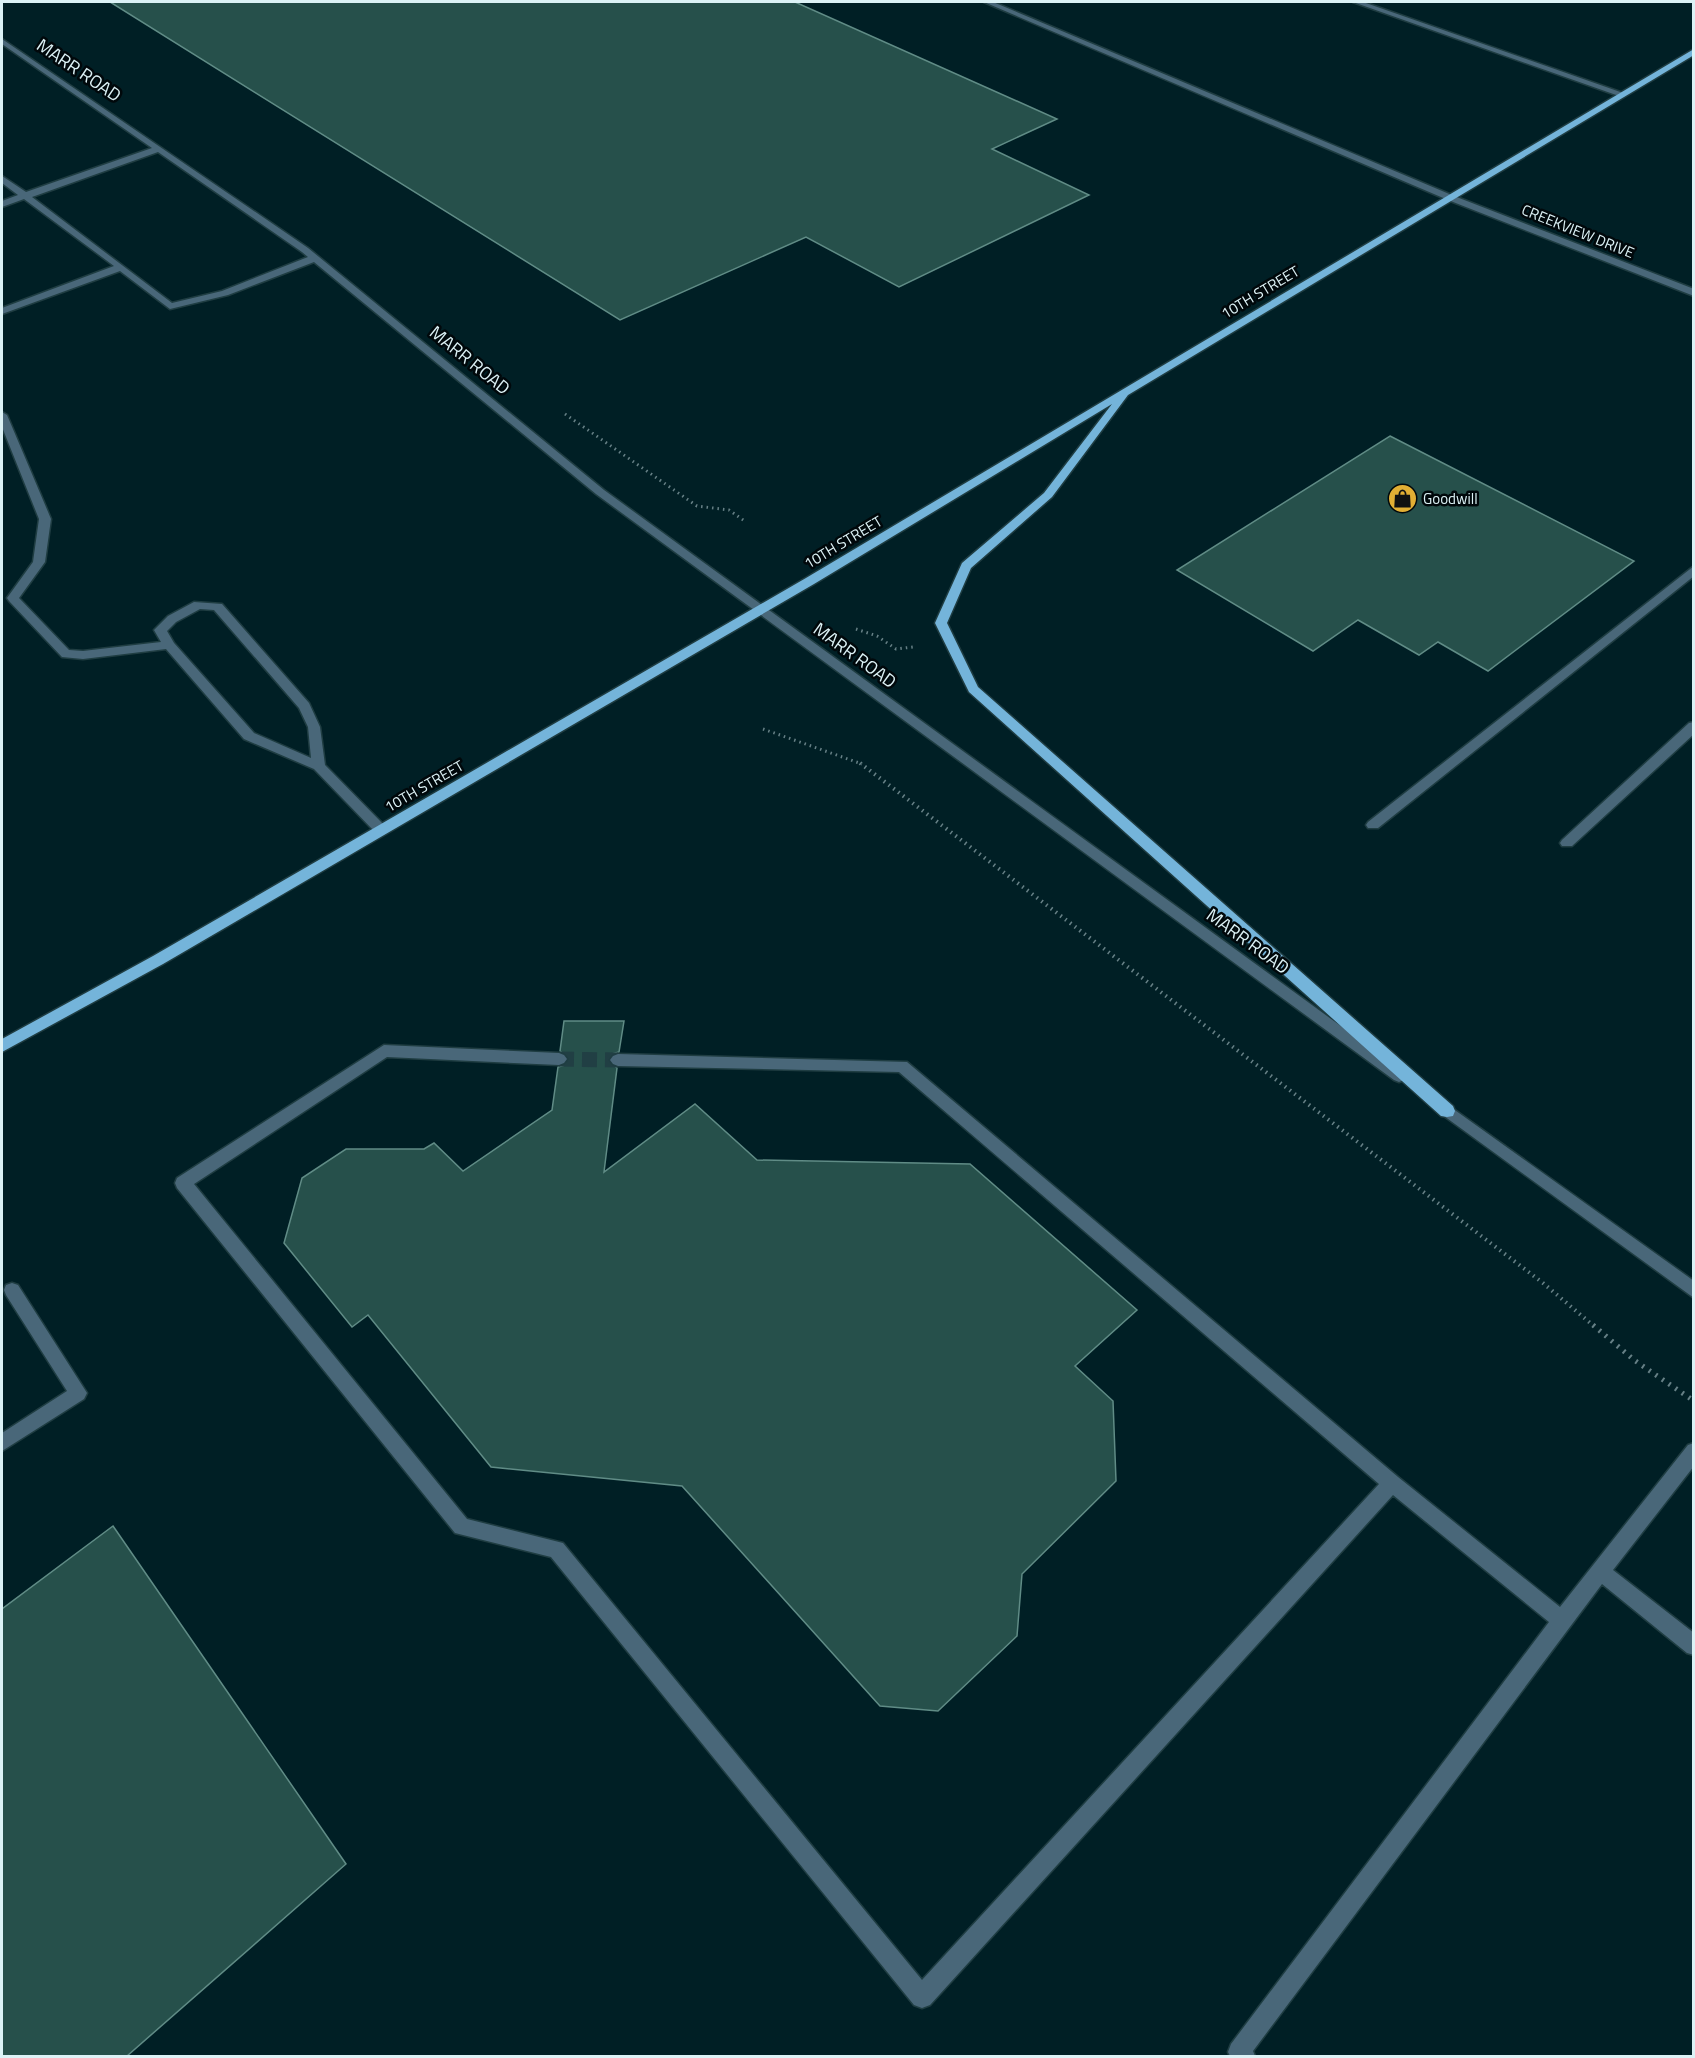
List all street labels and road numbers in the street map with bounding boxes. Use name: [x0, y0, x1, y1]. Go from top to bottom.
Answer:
street label: MARR ROAD: [31, 32, 127, 108]
street label: CREEKVIEW DRIVE: [1518, 198, 1638, 264]
street label: 10TH STREET: [1216, 259, 1304, 324]
street label: MARR ROAD: [424, 319, 516, 401]
street label: 10TH STREET: [799, 509, 887, 574]
street label: MARR ROAD: [808, 616, 902, 694]
street label: 10TH STREET: [380, 754, 468, 818]
street label: MARR ROAD: [1201, 902, 1295, 980]

